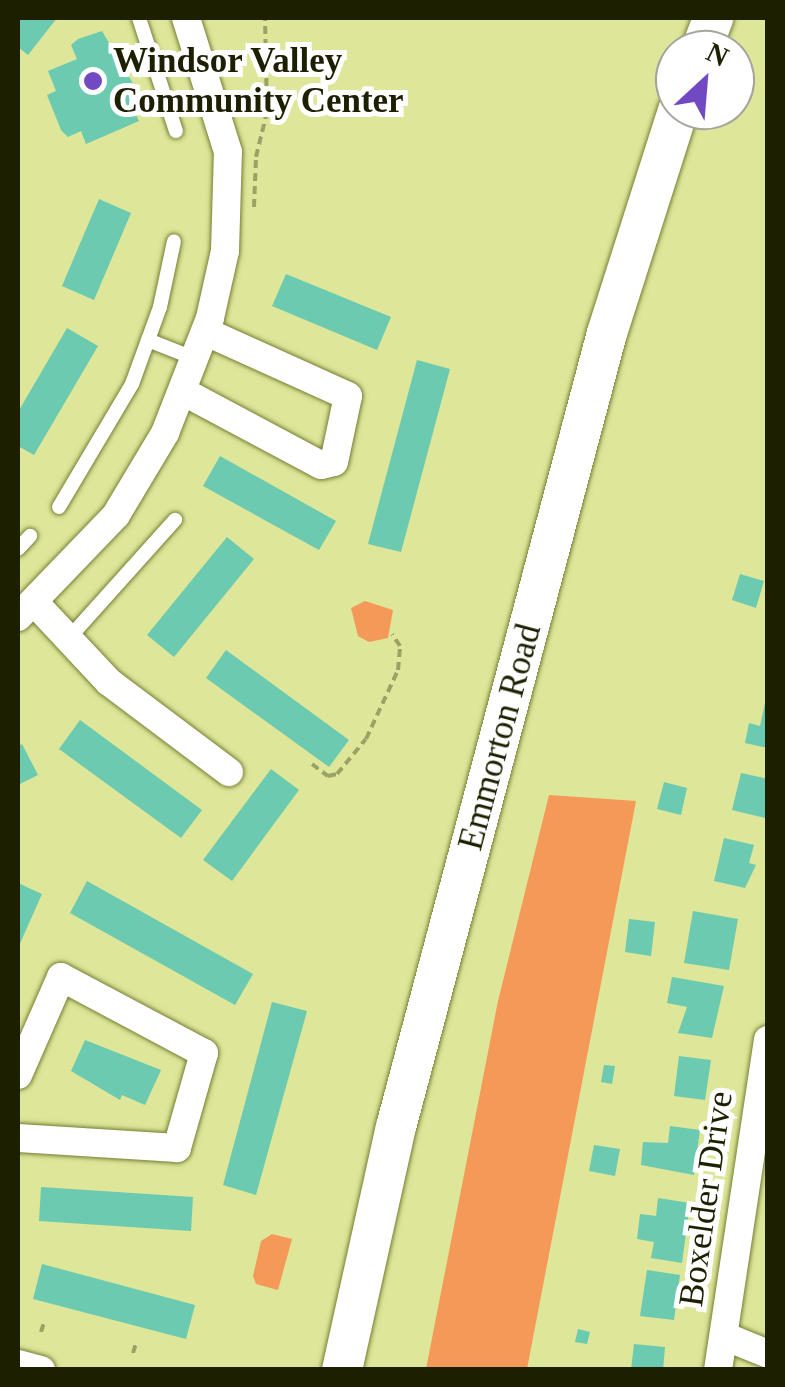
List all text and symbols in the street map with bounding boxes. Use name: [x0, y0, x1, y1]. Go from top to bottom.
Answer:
north arrow: [655, 30, 755, 130]
text: N: [702, 36, 733, 73]
place label: Windsor Valley Community Center: [113, 40, 404, 122]
marker: Windsor Valley Community Center: [82, 70, 104, 92]
street label: Emmorton Road: [450, 619, 550, 855]
street label: Boxelder Drive: [670, 1089, 742, 1309]

